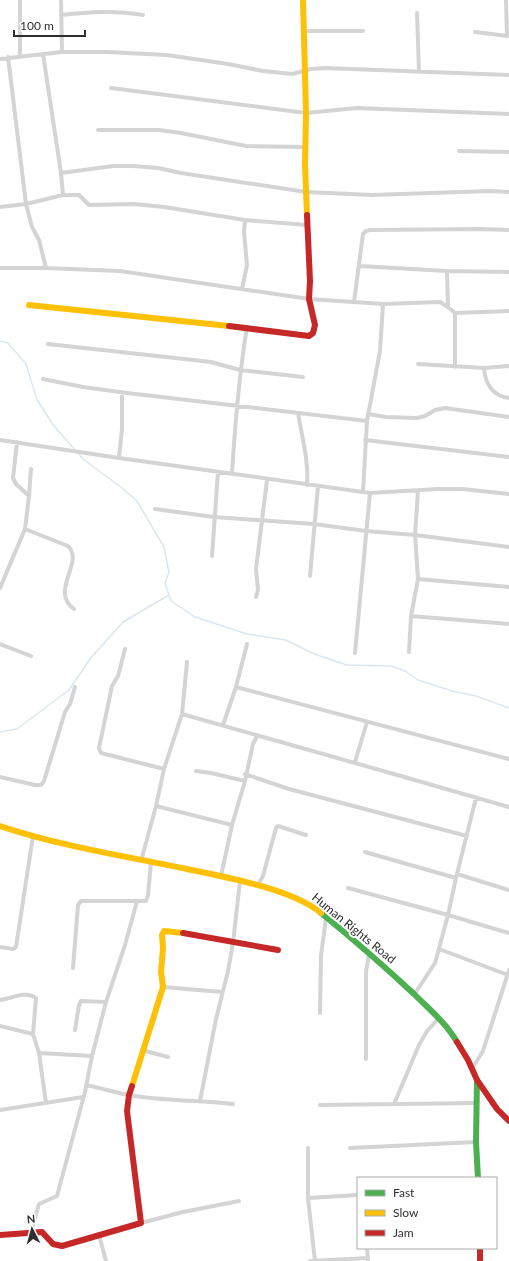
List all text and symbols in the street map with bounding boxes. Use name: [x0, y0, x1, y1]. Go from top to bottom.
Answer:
scale bar: [14, 12, 85, 38]
text: 100 m: [20, 18, 54, 33]
street label: Human Rights Road: [309, 890, 399, 966]
legend: [357, 1177, 497, 1249]
text: Fast: [393, 1185, 415, 1200]
text: Slow: [393, 1205, 419, 1220]
north arrow: [12, 1209, 52, 1249]
text: N: [26, 1212, 36, 1225]
text: Jam: [393, 1225, 414, 1240]

